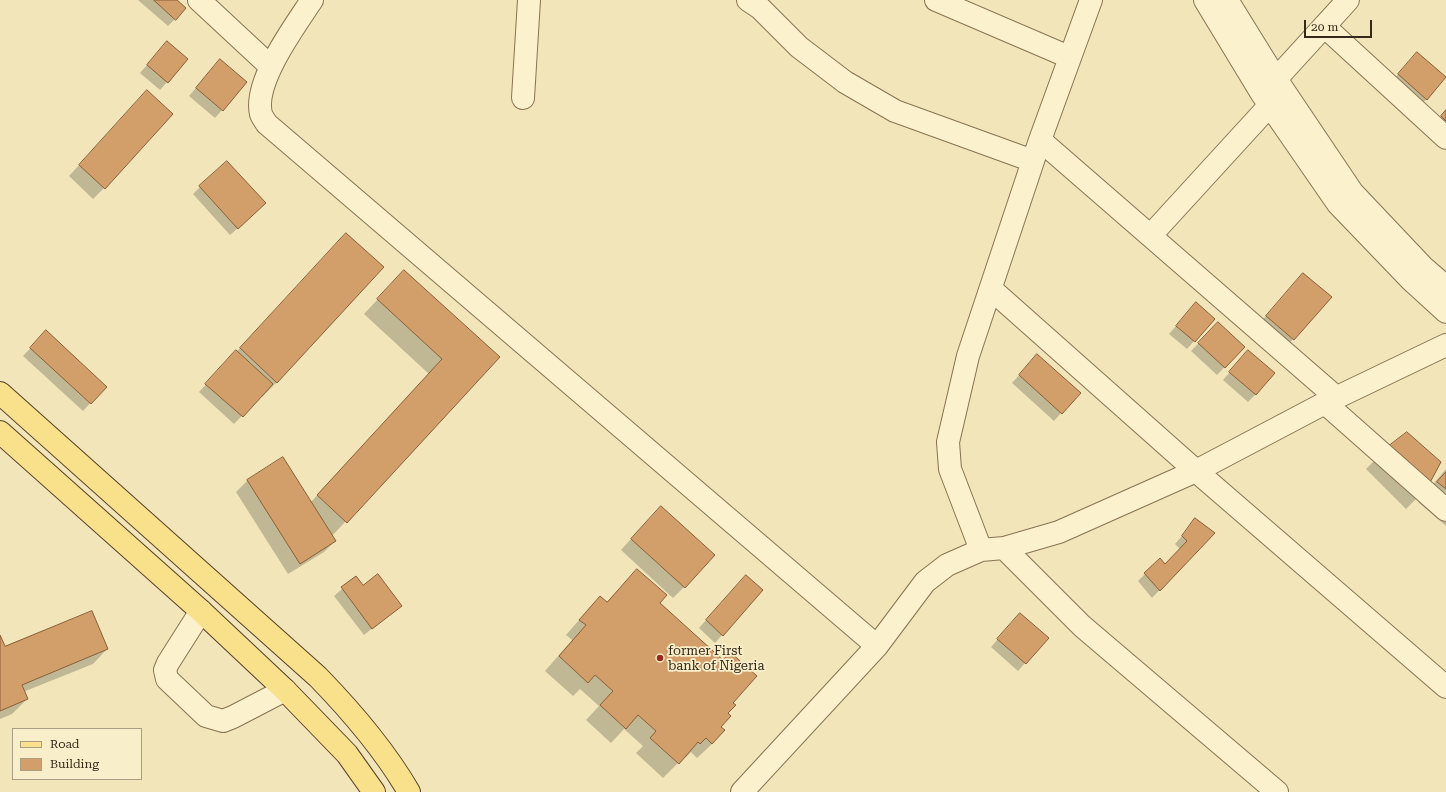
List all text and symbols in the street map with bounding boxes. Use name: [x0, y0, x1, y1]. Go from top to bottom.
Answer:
scale bar: [1306, 12, 1374, 38]
text: 20 m: [1311, 20, 1338, 34]
place label: former First bank of Nigeria: [668, 643, 764, 674]
marker: former First bank of Nigeria: [655, 653, 665, 663]
legend: [12, 728, 142, 780]
text: Road: [50, 737, 79, 751]
text: Building: [50, 757, 99, 771]

